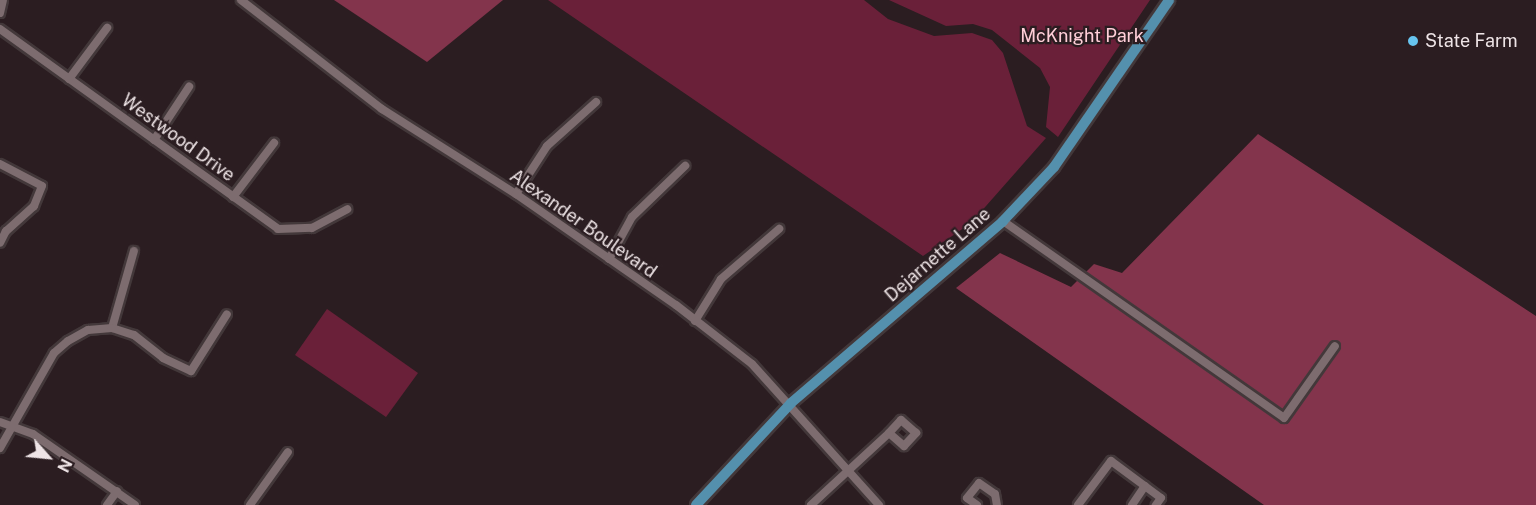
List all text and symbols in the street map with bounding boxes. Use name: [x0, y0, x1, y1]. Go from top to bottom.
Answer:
park label: McKnight Park: [1020, 25, 1144, 47]
place label: State Farm: [1425, 30, 1518, 52]
marker: State Farm: [1406, 34, 1420, 48]
street label: Westwood Drive: [117, 90, 239, 186]
street label: Alexander Boulevard: [505, 165, 661, 283]
street label: Dejarnette Lane: [881, 203, 995, 307]
north arrow: [18, 427, 78, 487]
text: N: [53, 456, 76, 475]

